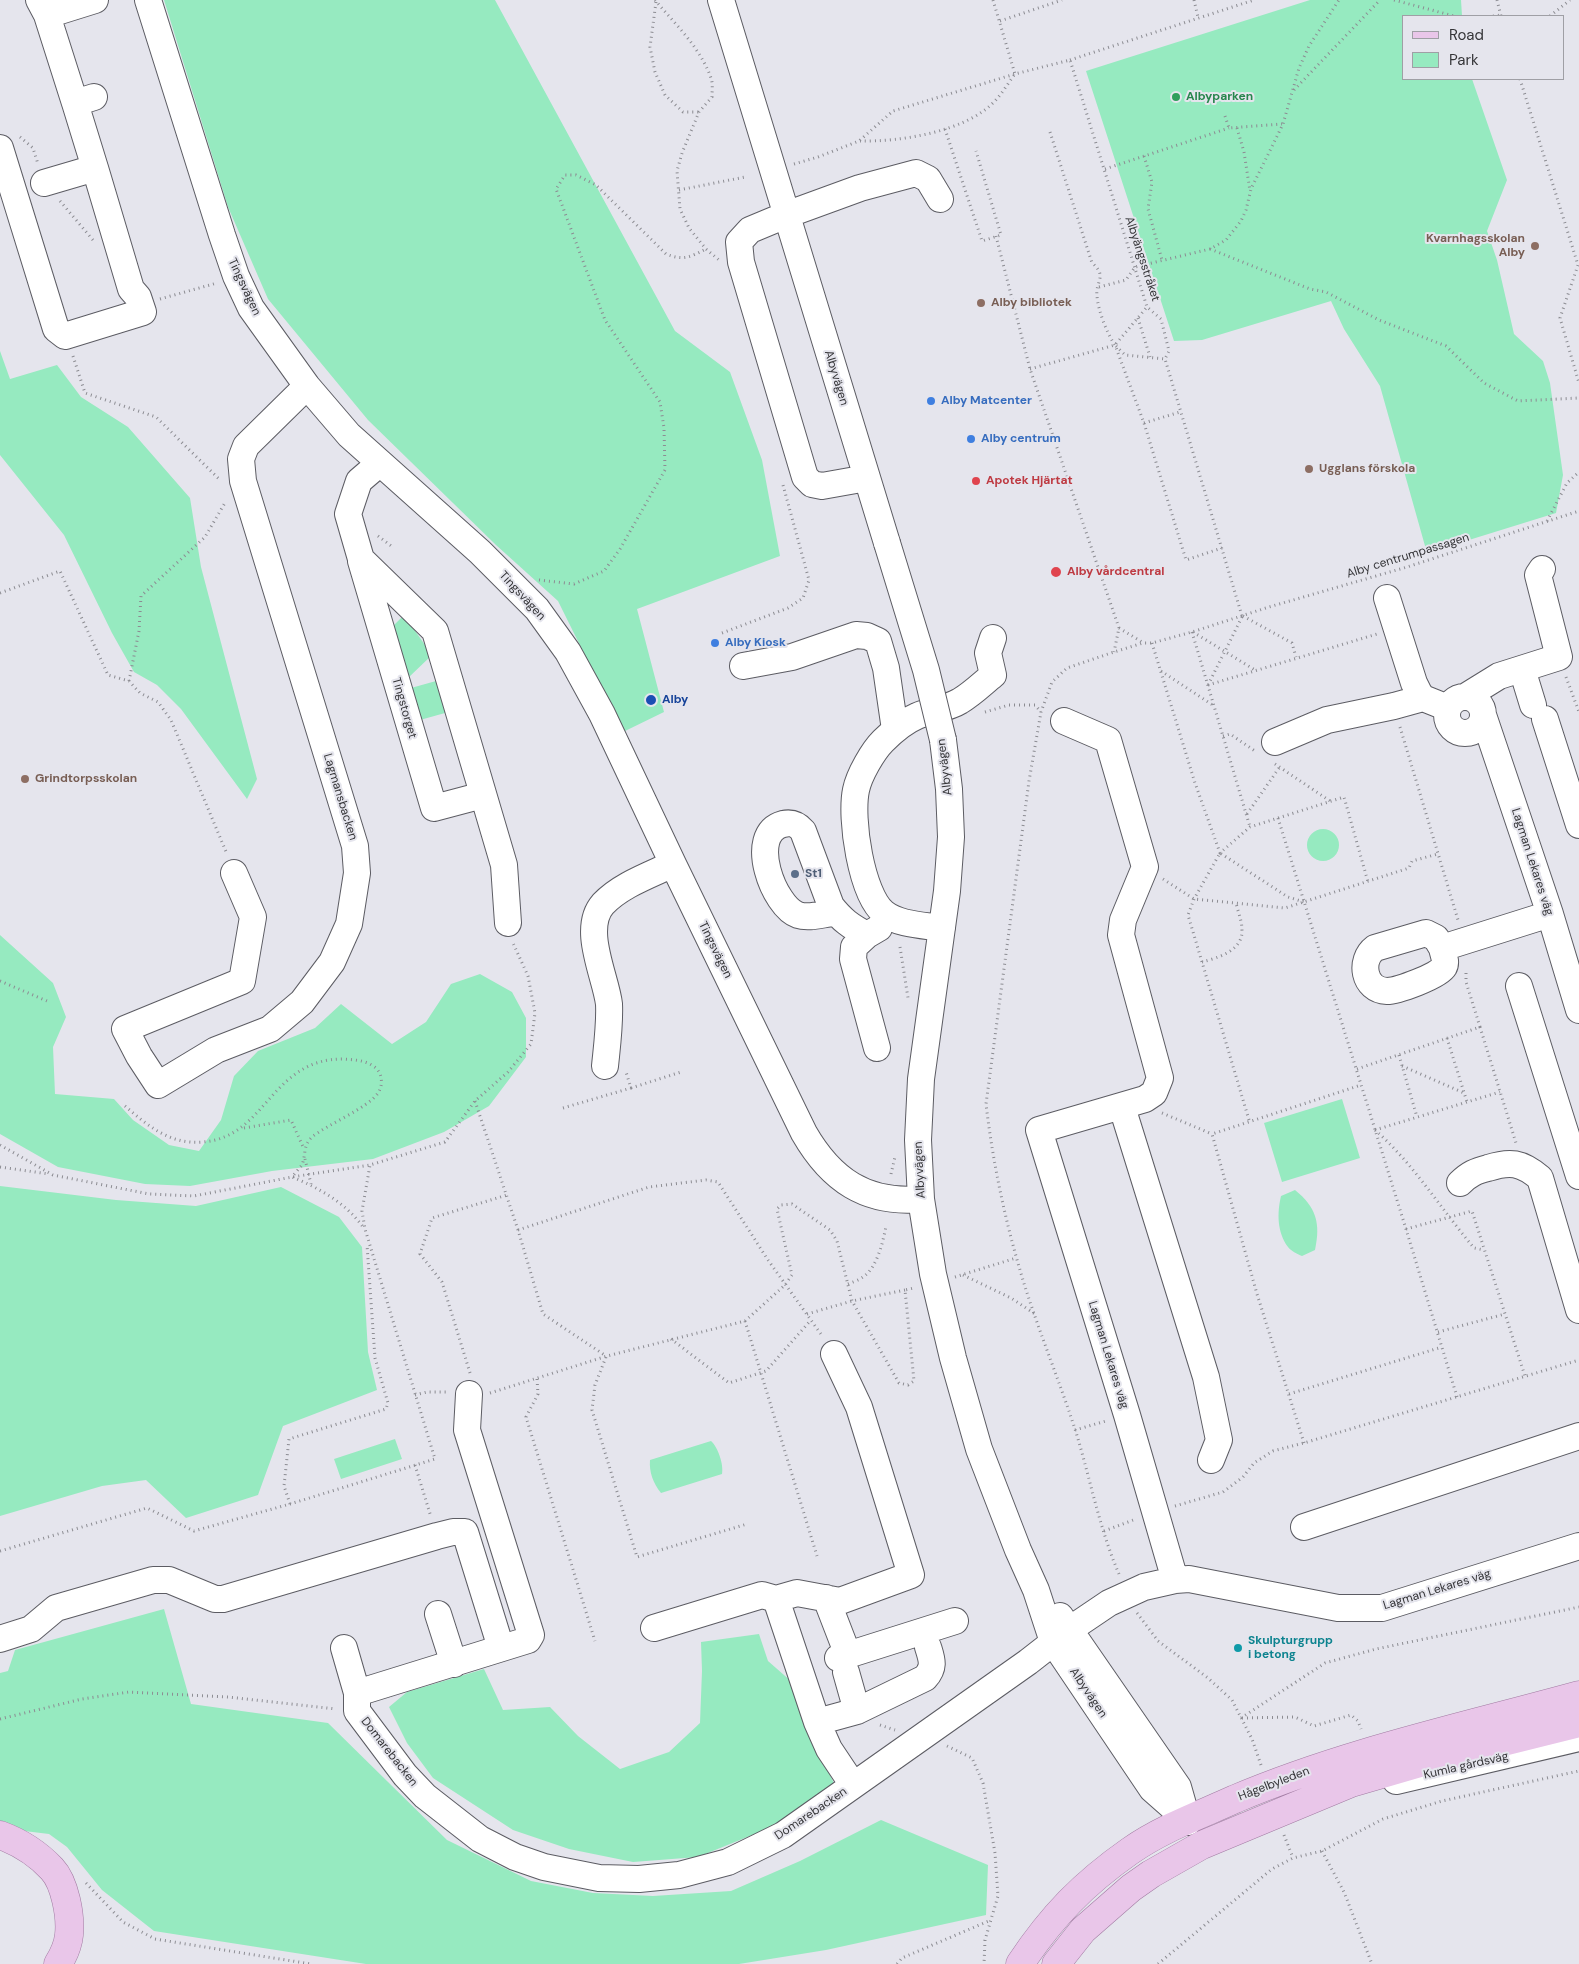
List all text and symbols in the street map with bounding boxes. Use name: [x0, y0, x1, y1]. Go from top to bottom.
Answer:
legend: [1402, 15, 1564, 80]
text: Road: [1449, 25, 1484, 45]
text: Park: [1449, 50, 1479, 70]
place label: Albyparken: [1186, 90, 1253, 104]
marker: Albyparken: [1170, 91, 1182, 103]
street label: Albyängsstråket: [1121, 215, 1163, 303]
place label: Kvarnhagsskolan Alby: [1426, 232, 1525, 260]
marker: Kvarnhagsskolan Alby: [1529, 240, 1541, 252]
street label: Tingsvägen: [224, 256, 264, 318]
place label: Alby bibliotek: [991, 296, 1072, 310]
marker: Alby bibliotek: [975, 297, 987, 309]
street label: Albyvägen: [821, 349, 851, 407]
place label: Alby Matcenter: [941, 394, 1032, 408]
marker: Alby Matcenter: [925, 395, 937, 407]
place label: Alby centrum: [981, 432, 1061, 446]
marker: Alby centrum: [965, 433, 977, 445]
place label: Ugglans förskola: [1319, 462, 1415, 476]
marker: Ugglans förskola: [1303, 463, 1315, 475]
place label: Apotek Hjärtat: [986, 474, 1073, 488]
marker: Apotek Hjärtat: [970, 475, 982, 487]
street label: Alby centrumpassagen: [1345, 530, 1471, 582]
marker: Alby vårdcentral: [1049, 565, 1063, 579]
place label: Alby vårdcentral: [1067, 565, 1164, 579]
street label: Tingsvägen: [496, 569, 548, 623]
place label: Alby Kiosk: [725, 636, 786, 650]
marker: Alby Kiosk: [709, 637, 721, 649]
street label: Tingstorget: [388, 676, 420, 740]
marker: Alby: [644, 693, 658, 707]
place label: Alby: [662, 693, 688, 707]
street label: Albyvägen: [934, 738, 956, 796]
street label: Lagmansbacken: [320, 752, 360, 842]
place label: Grindtorpsskolan: [35, 772, 137, 786]
marker: Grindtorpsskolan: [19, 773, 31, 785]
street label: Lagman Lekares väg: [1508, 807, 1556, 917]
place label: St1: [805, 867, 822, 881]
marker: St1: [789, 868, 801, 880]
street label: Tingsvägen: [695, 919, 735, 981]
street label: Albyvägen: [911, 1141, 929, 1199]
street label: Lagman Lekares väg: [1085, 1299, 1131, 1411]
street label: Lagman Lekares väg: [1381, 1567, 1493, 1613]
place label: Skulpturgrupp i betong: [1248, 1634, 1333, 1662]
marker: Skulpturgrupp i betong: [1232, 1642, 1244, 1654]
street label: Albyvägen: [1066, 1665, 1110, 1721]
street label: Domarebacken: [358, 1715, 420, 1789]
street label: Kumla gårdsväg: [1422, 1749, 1510, 1783]
street label: Hågelbyleden: [1236, 1764, 1312, 1804]
street label: Domarebacken: [772, 1785, 850, 1843]

